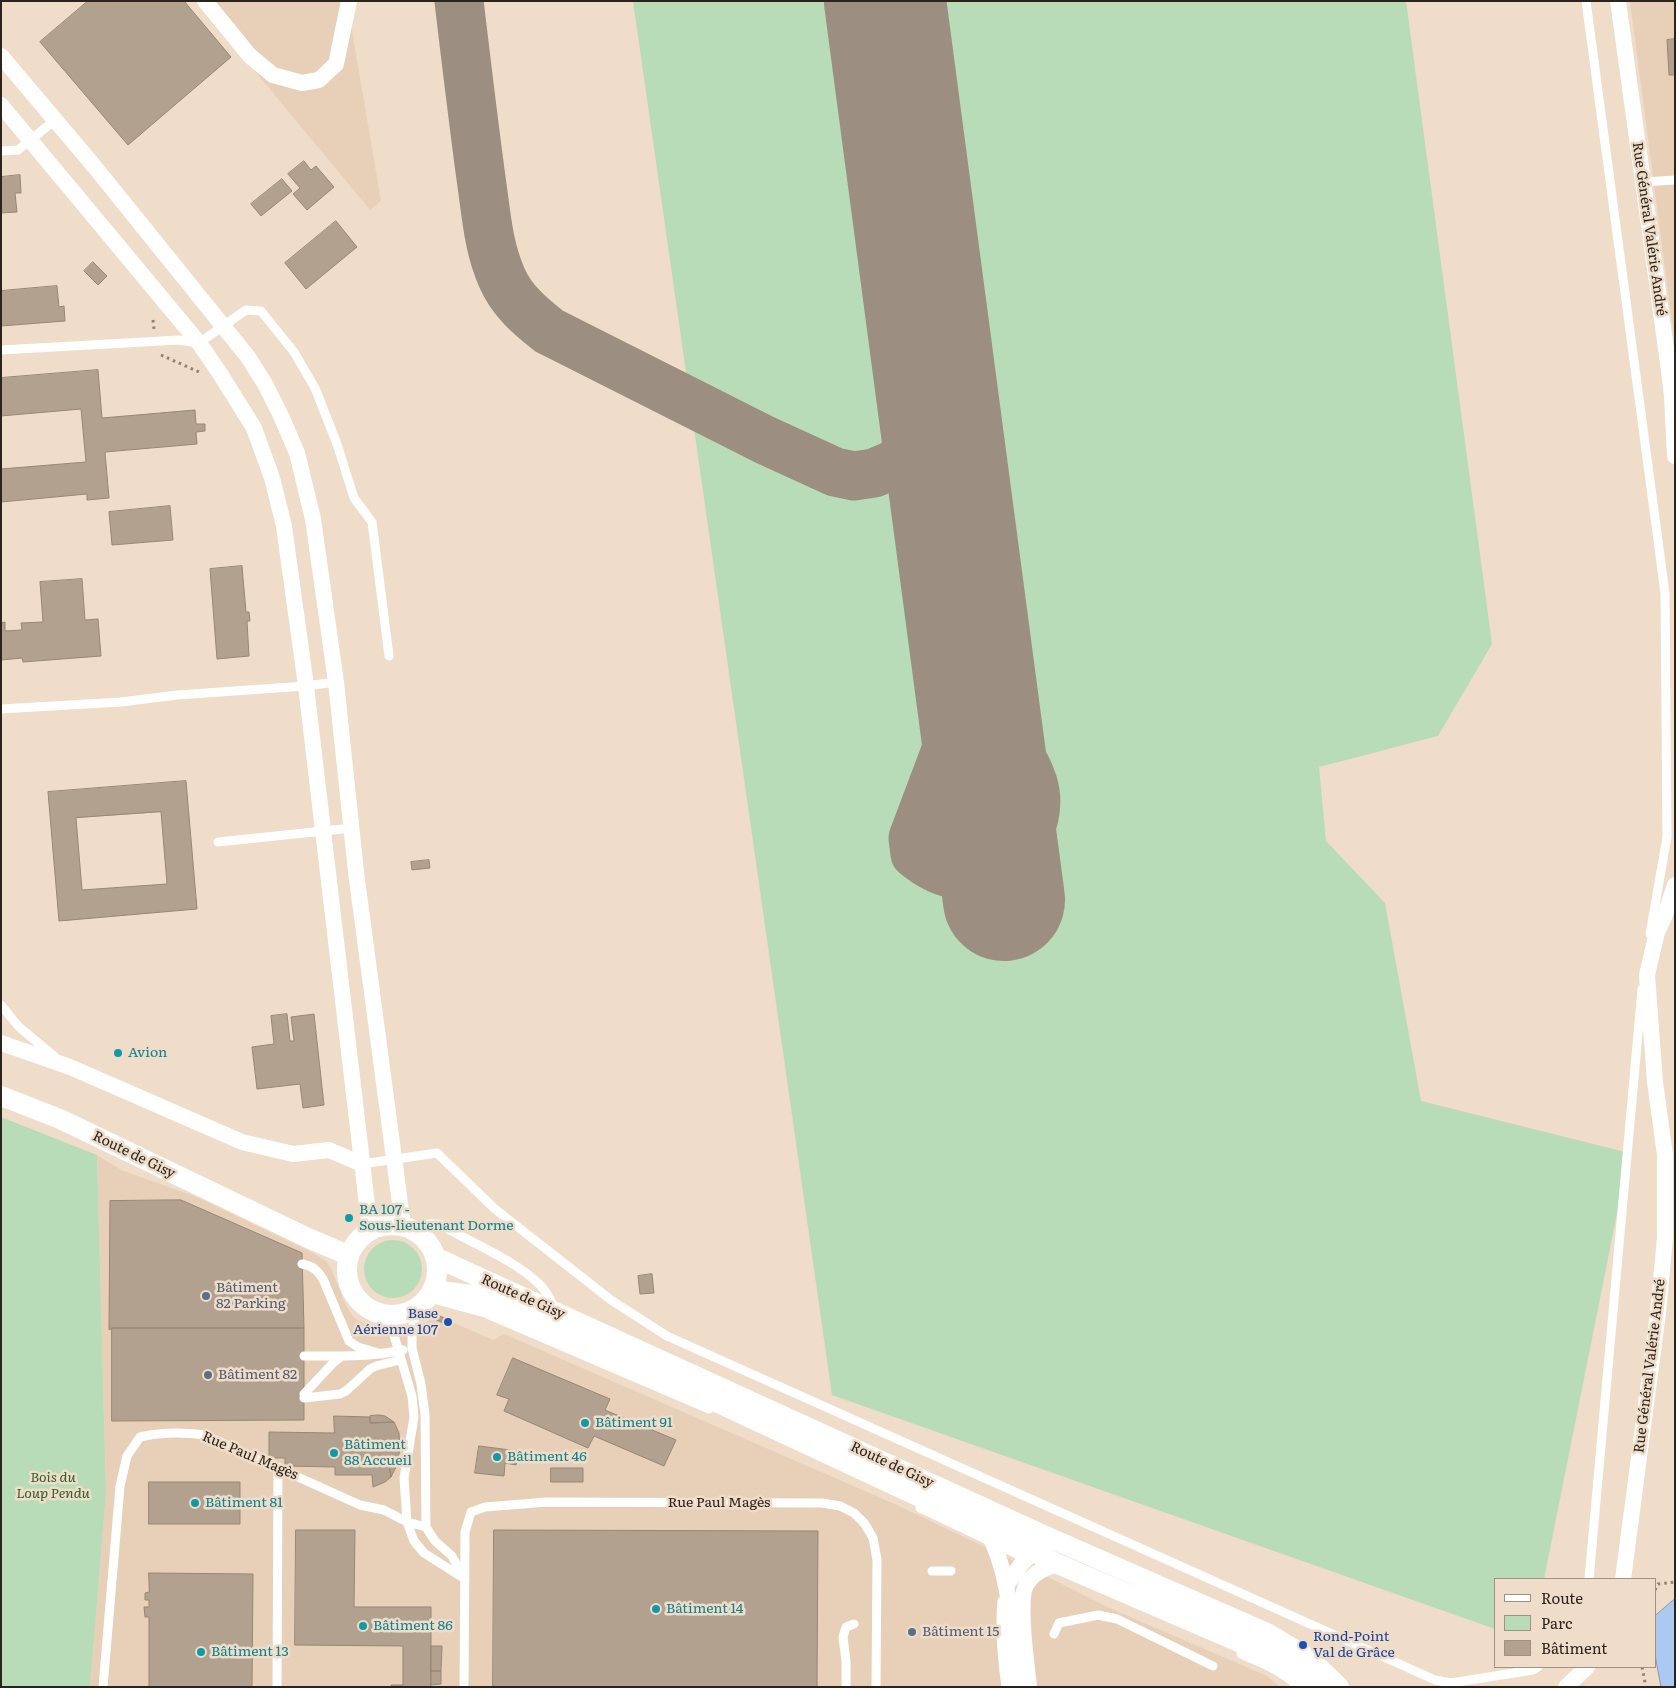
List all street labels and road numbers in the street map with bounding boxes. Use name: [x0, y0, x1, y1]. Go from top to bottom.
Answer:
street label: Rue Général Valérie André: [1628, 141, 1670, 317]
street label: Route de Gisy: [90, 1128, 178, 1182]
street label: Route de Gisy: [479, 1271, 567, 1323]
street label: Rue Général Valérie André: [1631, 1278, 1669, 1454]
street label: Rue Paul Magès: [199, 1428, 301, 1484]
street label: Route de Gisy: [848, 1438, 936, 1492]
street label: Rue Paul Magès: [668, 1495, 770, 1511]

